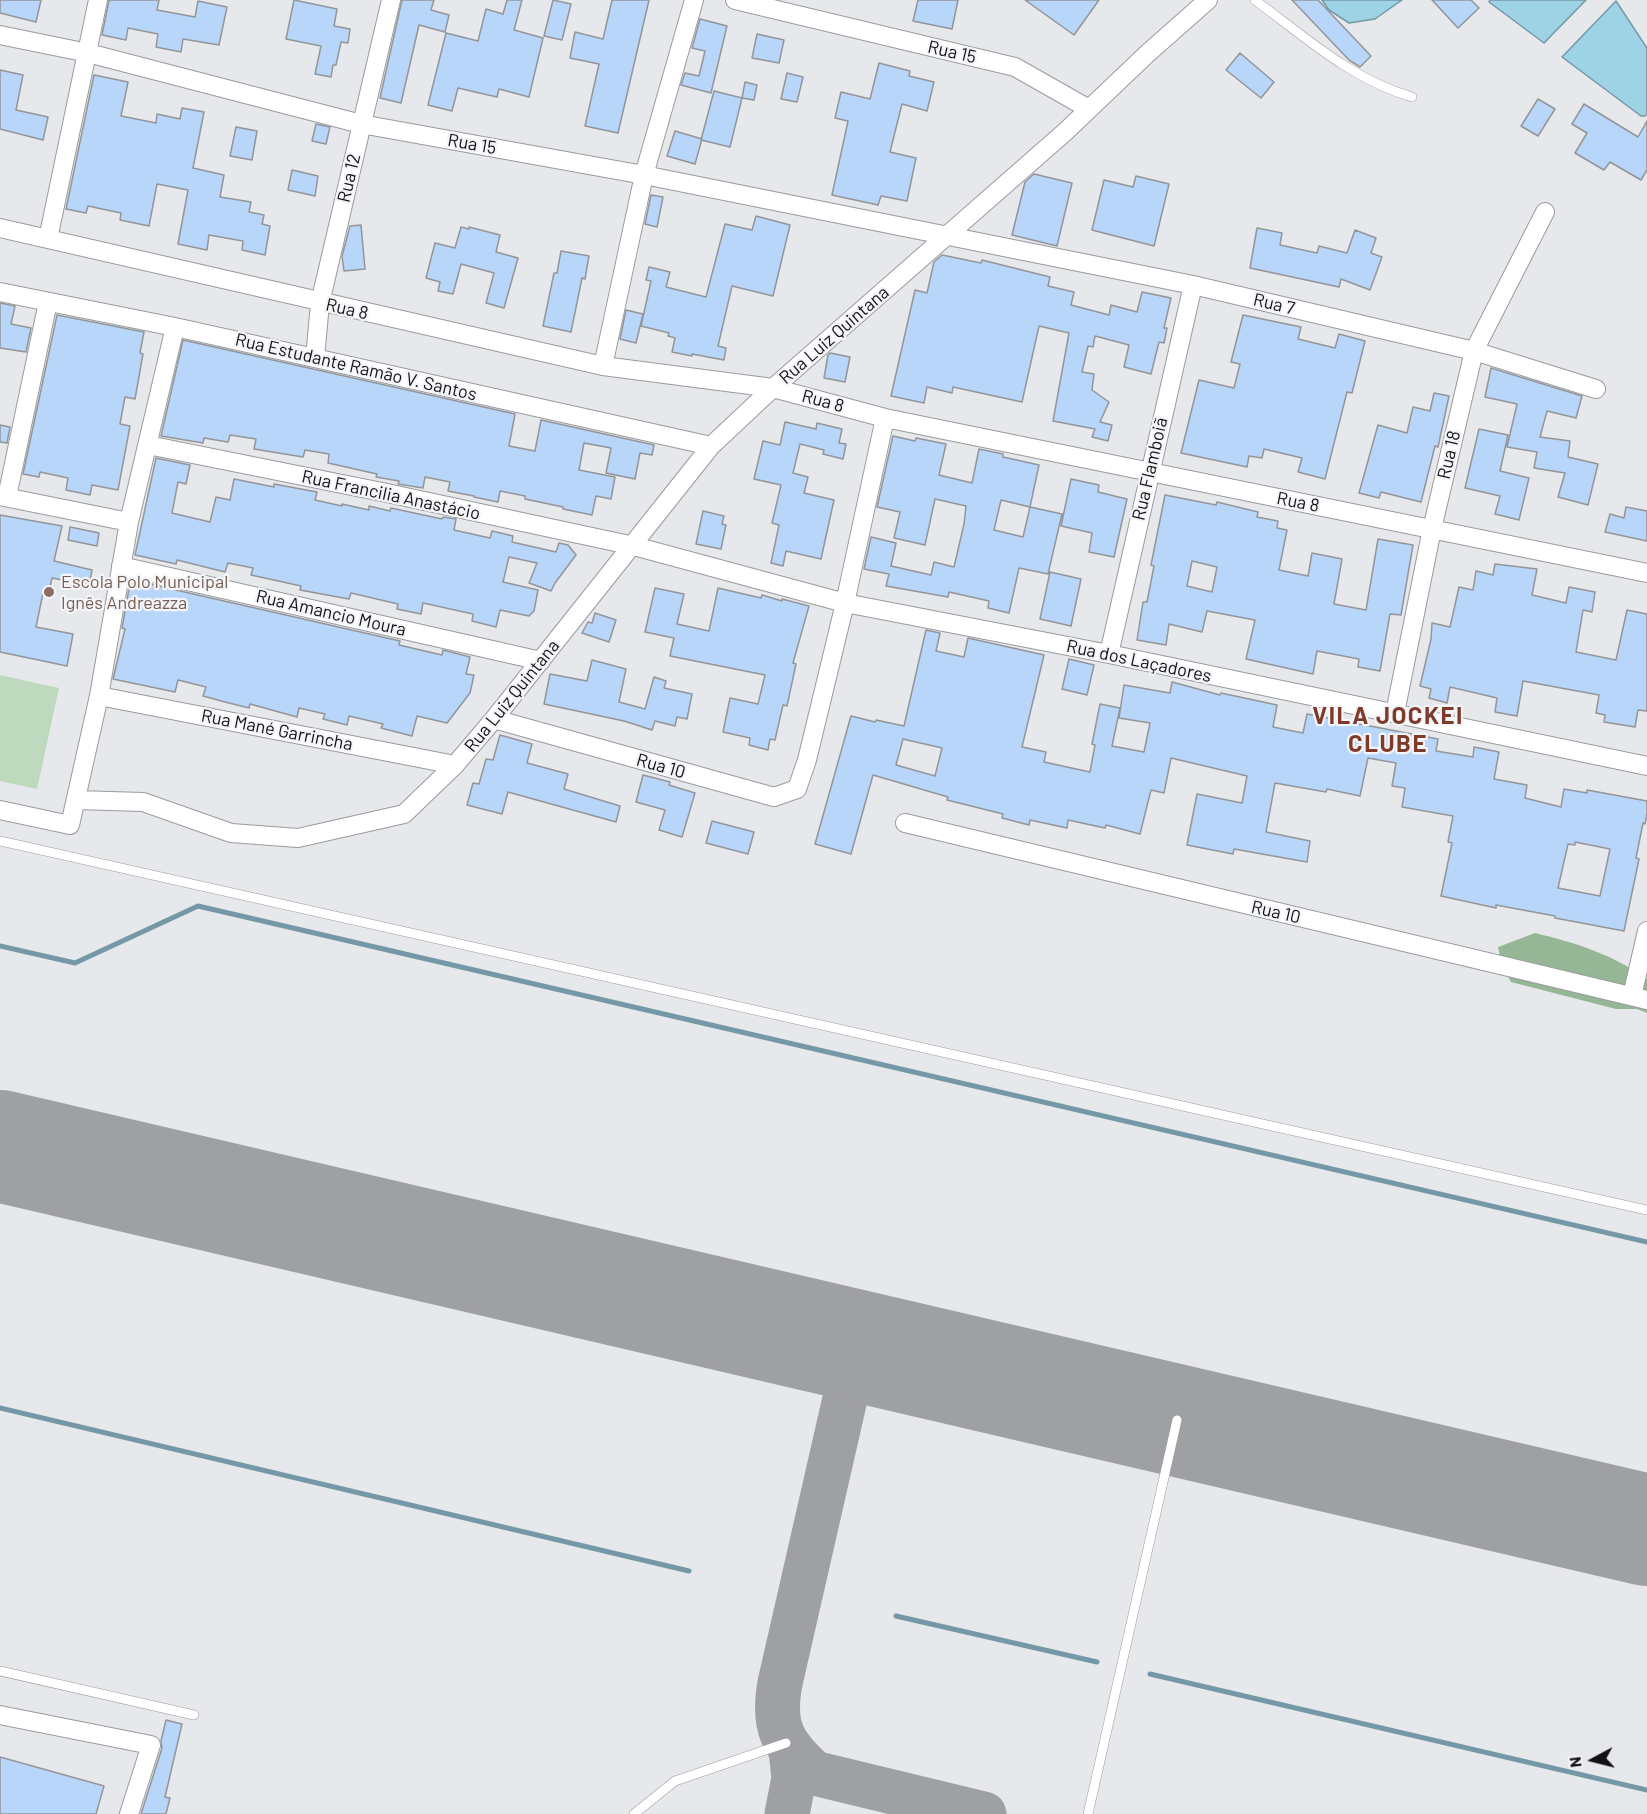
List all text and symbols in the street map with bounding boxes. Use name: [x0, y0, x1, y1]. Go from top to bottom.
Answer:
street label: Rua 15: [926, 36, 978, 68]
street label: Rua 15: [446, 129, 498, 159]
street label: Rua 12: [333, 151, 365, 205]
street label: Rua Luiz Quintana: [775, 281, 893, 389]
street label: Rua 7: [1251, 289, 1297, 319]
street label: Rua 8: [324, 294, 370, 324]
street label: Rua Estudante Ramão V. Santos: [233, 329, 479, 405]
street label: Rua 8: [800, 385, 846, 417]
street label: Rua Flamboiã: [1128, 415, 1172, 523]
street label: Rua 18: [1433, 429, 1465, 481]
street label: Rua Francilia Anastácio: [300, 466, 482, 524]
street label: Rua 8: [1275, 487, 1321, 517]
place label: Escola Polo Municipal Ignês Andreazza: [61, 571, 228, 614]
marker: Escola Polo Municipal Ignês Andreazza: [42, 585, 56, 599]
street label: Rua Amancio Moura: [254, 585, 408, 641]
street label: Rua Luiz Quintana: [460, 635, 564, 757]
street label: Rua dos Laçadores: [1065, 635, 1213, 687]
district label: VILA JOCKEI CLUBE: [1312, 702, 1464, 758]
street label: Rua Mané Garrincha: [199, 705, 355, 755]
street label: Rua 10: [634, 749, 688, 783]
street label: Rua 10: [1249, 896, 1303, 928]
north arrow: [1563, 1730, 1623, 1790]
text: N: [1565, 1756, 1585, 1769]

